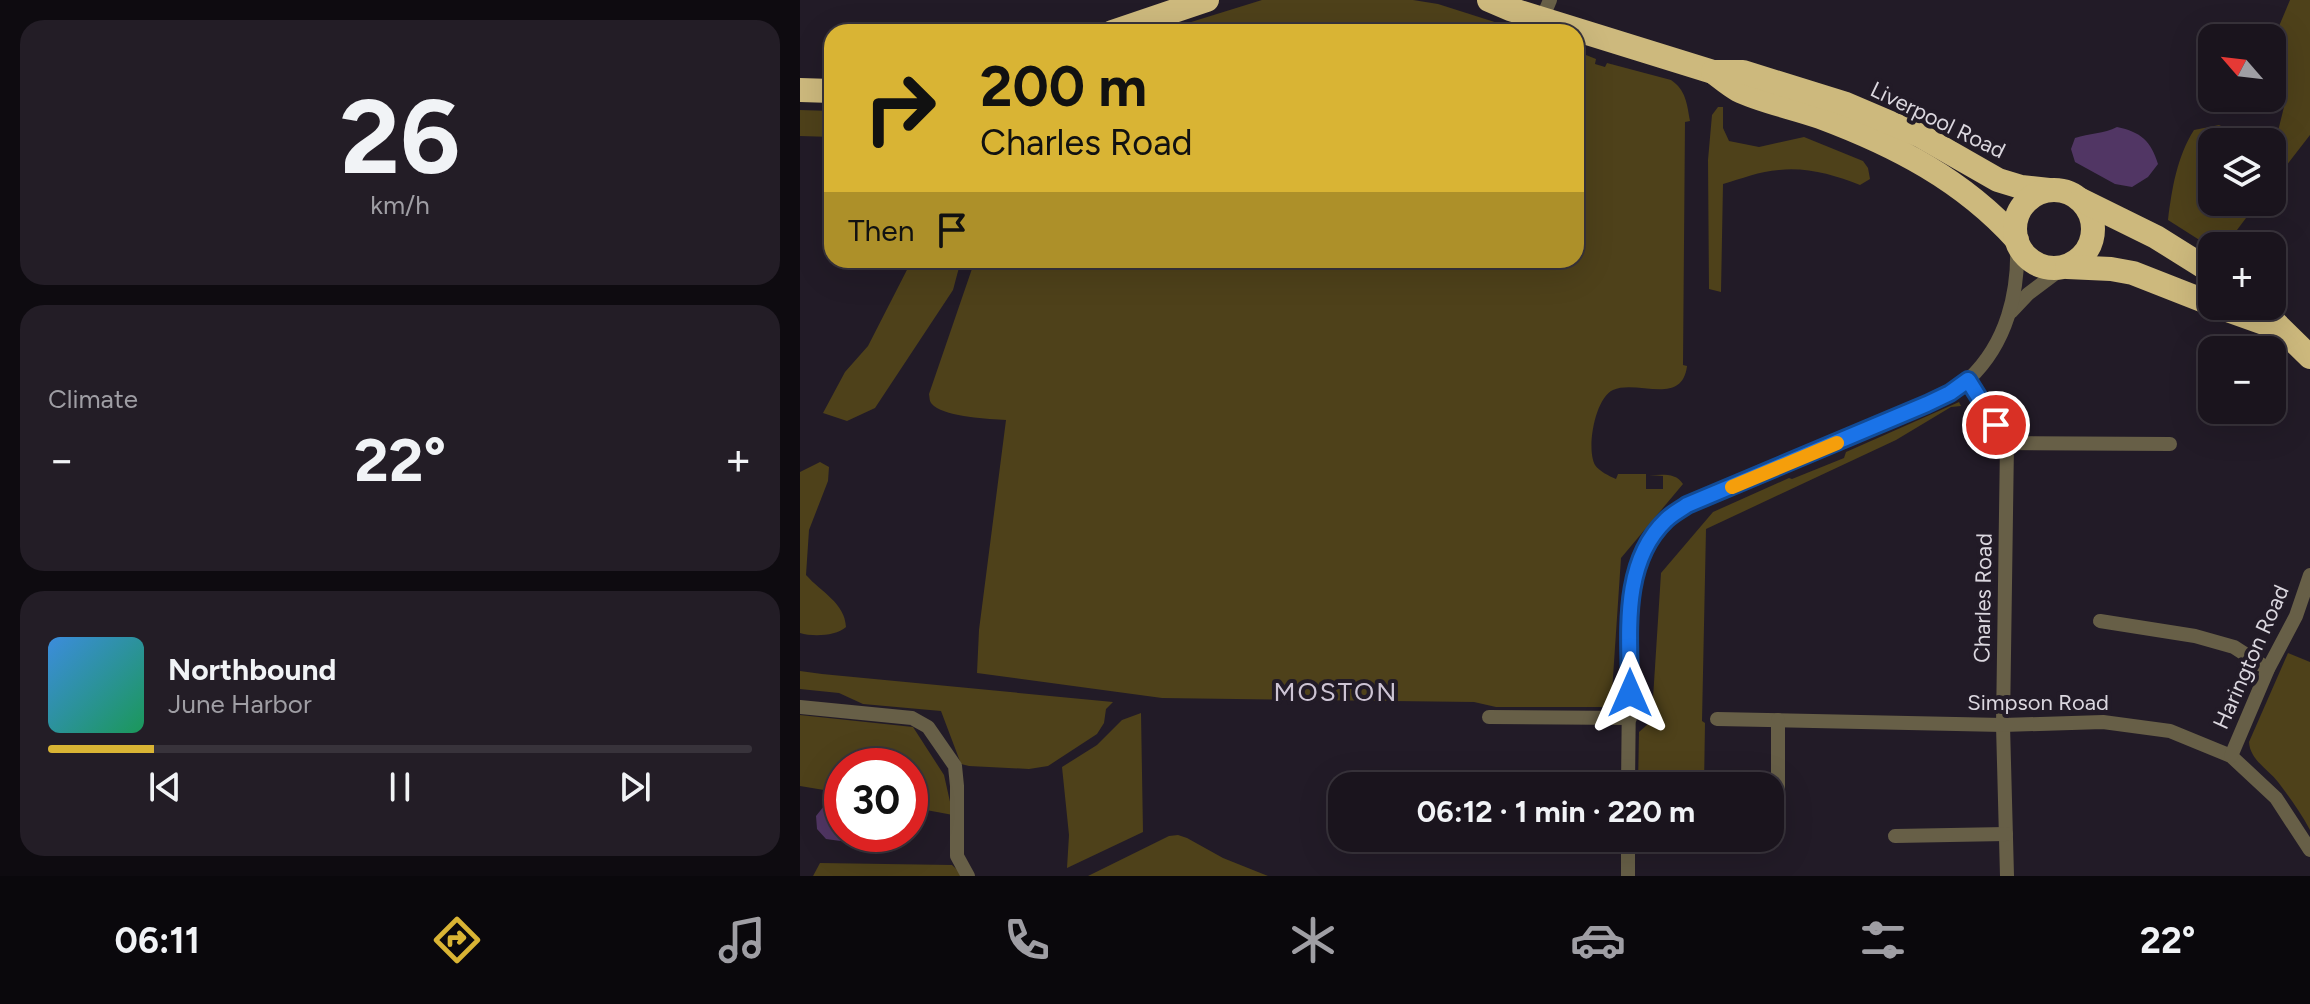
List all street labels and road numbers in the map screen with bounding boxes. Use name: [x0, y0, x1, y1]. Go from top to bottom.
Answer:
street label: Liverpool Road: [1866, 76, 2010, 164]
street label: Charles Road: [1968, 533, 1998, 663]
street label: Harington Road: [2207, 581, 2295, 733]
street label: Simpson Road: [1967, 689, 2109, 716]

